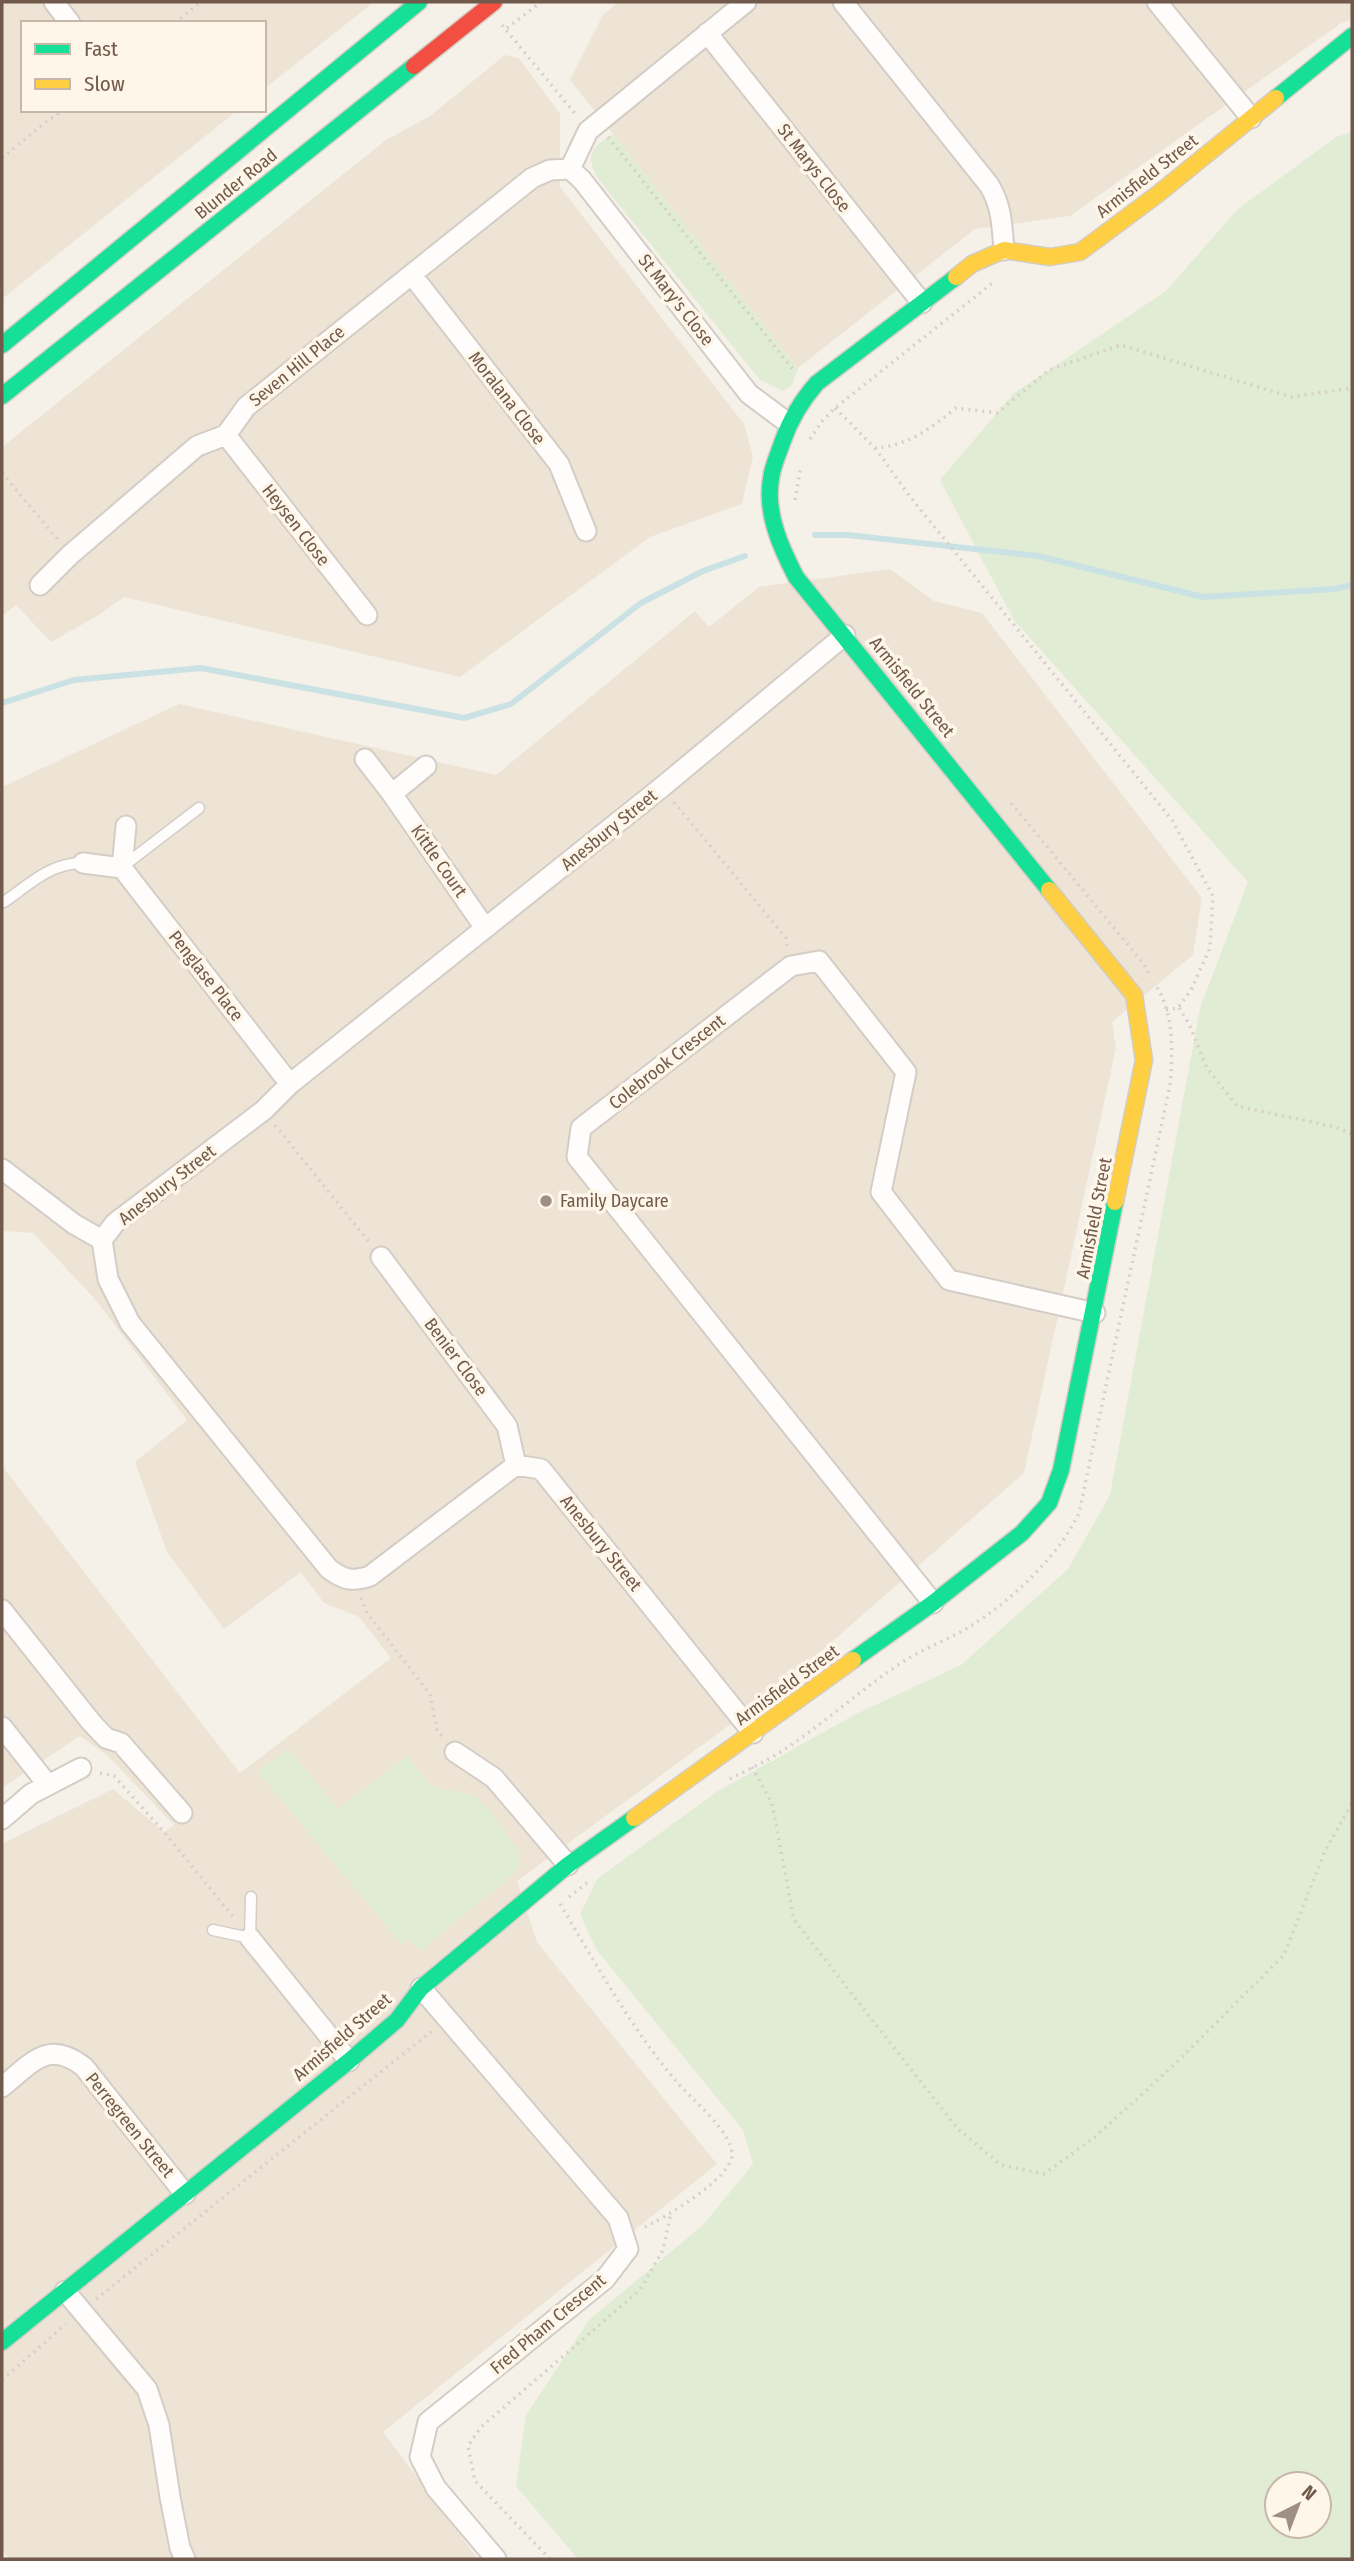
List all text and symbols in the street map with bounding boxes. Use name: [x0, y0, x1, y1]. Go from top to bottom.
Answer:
legend: [21, 21, 266, 112]
text: Fast: [84, 36, 118, 62]
text: Slow: [84, 71, 125, 97]
street label: St Marys Close: [773, 119, 855, 217]
street label: Armisfield Street: [1092, 129, 1202, 223]
street label: Blunder Road: [190, 144, 282, 224]
street label: St Mary's Close: [633, 250, 719, 350]
street label: Seven Hill Place: [245, 321, 349, 411]
street label: Moralana Close: [464, 347, 550, 449]
street label: Heysen Close: [257, 480, 335, 570]
street label: Armisfield Street: [865, 632, 959, 742]
street label: Anesbury Street: [556, 784, 662, 875]
street label: Kittle Court: [406, 821, 472, 902]
street label: Penglase Place: [164, 926, 248, 1026]
street label: Colebrook Crescent: [604, 1010, 730, 1114]
street label: Anesbury Street: [114, 1140, 220, 1230]
street label: Armisfield Street: [1071, 1155, 1117, 1280]
place label: Family Daycare: [560, 1190, 669, 1212]
marker: Family Daycare: [538, 1193, 554, 1209]
street label: Benier Close: [420, 1314, 492, 1400]
street label: Anesbury Street: [556, 1490, 647, 1596]
street label: Armisfield Street: [731, 1640, 843, 1730]
street label: Armisfield Street: [288, 1988, 396, 2086]
street label: Perregreen Street: [81, 2068, 179, 2182]
street label: Fred Pham Crescent: [486, 2269, 610, 2379]
north arrow: [1263, 2470, 1333, 2540]
text: N: [1297, 2480, 1321, 2505]

